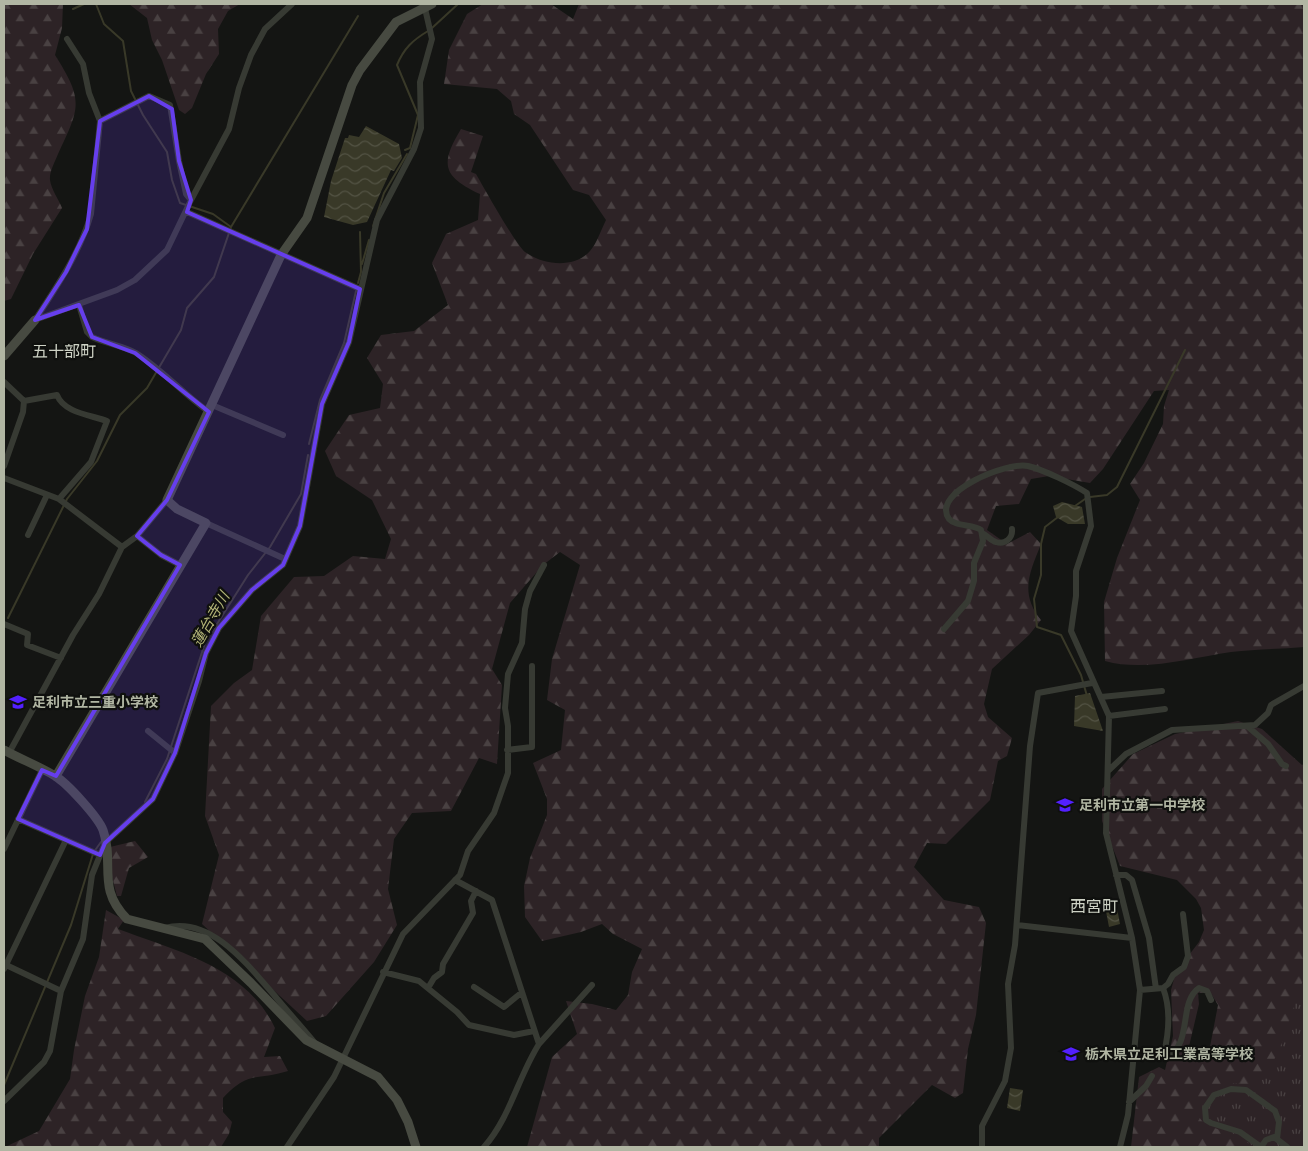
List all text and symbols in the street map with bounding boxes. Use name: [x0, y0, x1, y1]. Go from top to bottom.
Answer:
district label: 五十部町: [32, 341, 96, 361]
water label: 蓮台寺川: [187, 587, 234, 650]
school or university icon: 足利市立三重小学校: [8, 692, 28, 712]
place label: 足利市立三重小学校: [32, 693, 158, 711]
school or university icon: 足利市立第一中学校: [1055, 795, 1075, 815]
place label: 足利市立第一中学校: [1079, 796, 1205, 814]
district label: 西宮町: [1070, 896, 1118, 916]
school or university icon: 栃木県立足利工業高等学校: [1061, 1044, 1081, 1064]
place label: 栃木県立足利工業高等学校: [1085, 1045, 1253, 1063]

